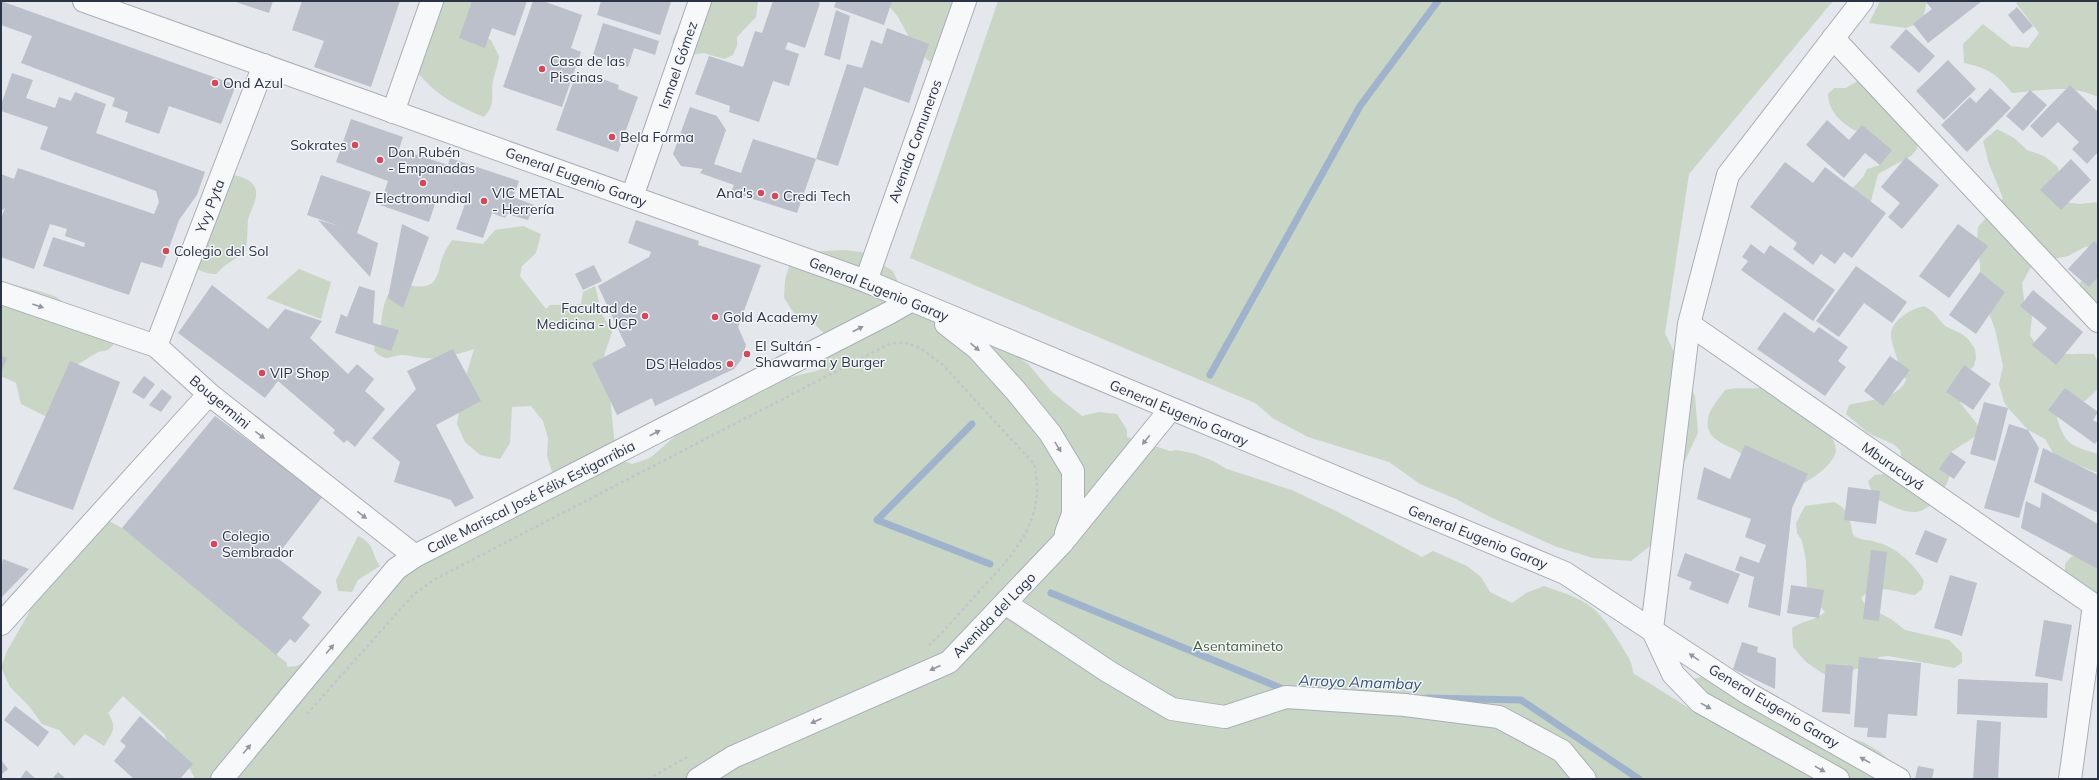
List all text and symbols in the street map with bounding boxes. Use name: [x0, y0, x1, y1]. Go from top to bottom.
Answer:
street label: Ismael Gómez: [655, 19, 701, 111]
place label: Casa de las Piscinas: [550, 52, 625, 86]
marker: Casa de las Piscinas: [537, 64, 547, 74]
place label: Ond Azul: [223, 74, 283, 92]
street label: Avenida Comuneros: [884, 77, 946, 205]
marker: Ond Azul: [210, 78, 220, 88]
place label: Bela Forma: [620, 128, 694, 146]
marker: Bela Forma: [607, 132, 617, 142]
place label: Sokrates: [290, 136, 347, 154]
marker: Sokrates: [350, 140, 360, 150]
place label: Don Rubén - Empanadas: [388, 143, 475, 177]
street label: General Eugenio Garay: [503, 143, 650, 211]
marker: Don Rubén - Empanadas: [375, 155, 385, 165]
street label: Yvy Pyta: [191, 177, 228, 236]
marker: Electromundial: [418, 178, 428, 188]
place label: VIC METAL - Herrería: [492, 184, 564, 218]
place label: Ana's: [716, 184, 753, 202]
place label: Credi Tech: [783, 187, 851, 205]
marker: Ana's: [756, 188, 766, 198]
place label: Electromundial: [375, 189, 471, 207]
marker: Credi Tech: [770, 191, 780, 201]
marker: VIC METAL - Herrería: [479, 196, 489, 206]
place label: Colegio del Sol: [174, 242, 269, 260]
marker: Colegio del Sol: [161, 246, 171, 256]
street label: General Eugenio Garay: [807, 253, 952, 325]
place label: Facultad de Medicina - UCP: [537, 299, 637, 333]
one-way arrow: [32, 303, 44, 309]
place label: Gold Academy: [723, 308, 818, 326]
marker: Facultad de Medicina - UCP: [640, 311, 650, 321]
marker: Gold Academy: [710, 312, 720, 322]
one-way arrow: [852, 326, 863, 332]
place label: El Sultán - Shawarma y Burger: [755, 337, 886, 371]
one-way arrow: [970, 343, 980, 352]
marker: El Sultán - Shawarma y Burger: [742, 349, 752, 359]
place label: DS Helados: [646, 355, 722, 373]
marker: DS Helados: [725, 359, 735, 369]
place label: VIP Shop: [270, 364, 330, 382]
marker: VIP Shop: [257, 368, 267, 378]
street label: Bougermini: [186, 371, 254, 433]
street label: General Eugenio Garay: [1107, 376, 1252, 451]
one-way arrow: [255, 430, 266, 439]
one-way arrow: [649, 430, 661, 436]
one-way arrow: [1141, 435, 1150, 446]
street label: Calle Mariscal José Félix Estigarribia: [424, 436, 638, 558]
street label: Mburucuyá: [1858, 438, 1928, 494]
one-way arrow: [1054, 441, 1062, 452]
street label: General Eugenio Garay: [1406, 501, 1551, 573]
one-way arrow: [357, 511, 368, 520]
place label: Colegio Sembrador: [222, 527, 295, 561]
marker: Colegio Sembrador: [209, 539, 219, 549]
street label: Avenida del Lago: [949, 568, 1039, 662]
park label: Asentamineto: [1193, 637, 1283, 655]
one-way arrow: [326, 643, 334, 654]
one-way arrow: [1689, 653, 1699, 661]
street label: General Eugenio Garay: [1705, 660, 1843, 752]
one-way arrow: [929, 665, 940, 671]
water label: Arroyo Amambay: [1297, 670, 1423, 694]
one-way arrow: [1700, 702, 1712, 709]
one-way arrow: [809, 718, 821, 724]
one-way arrow: [243, 744, 251, 754]
one-way arrow: [1859, 756, 1871, 763]
one-way arrow: [1814, 765, 1825, 772]

